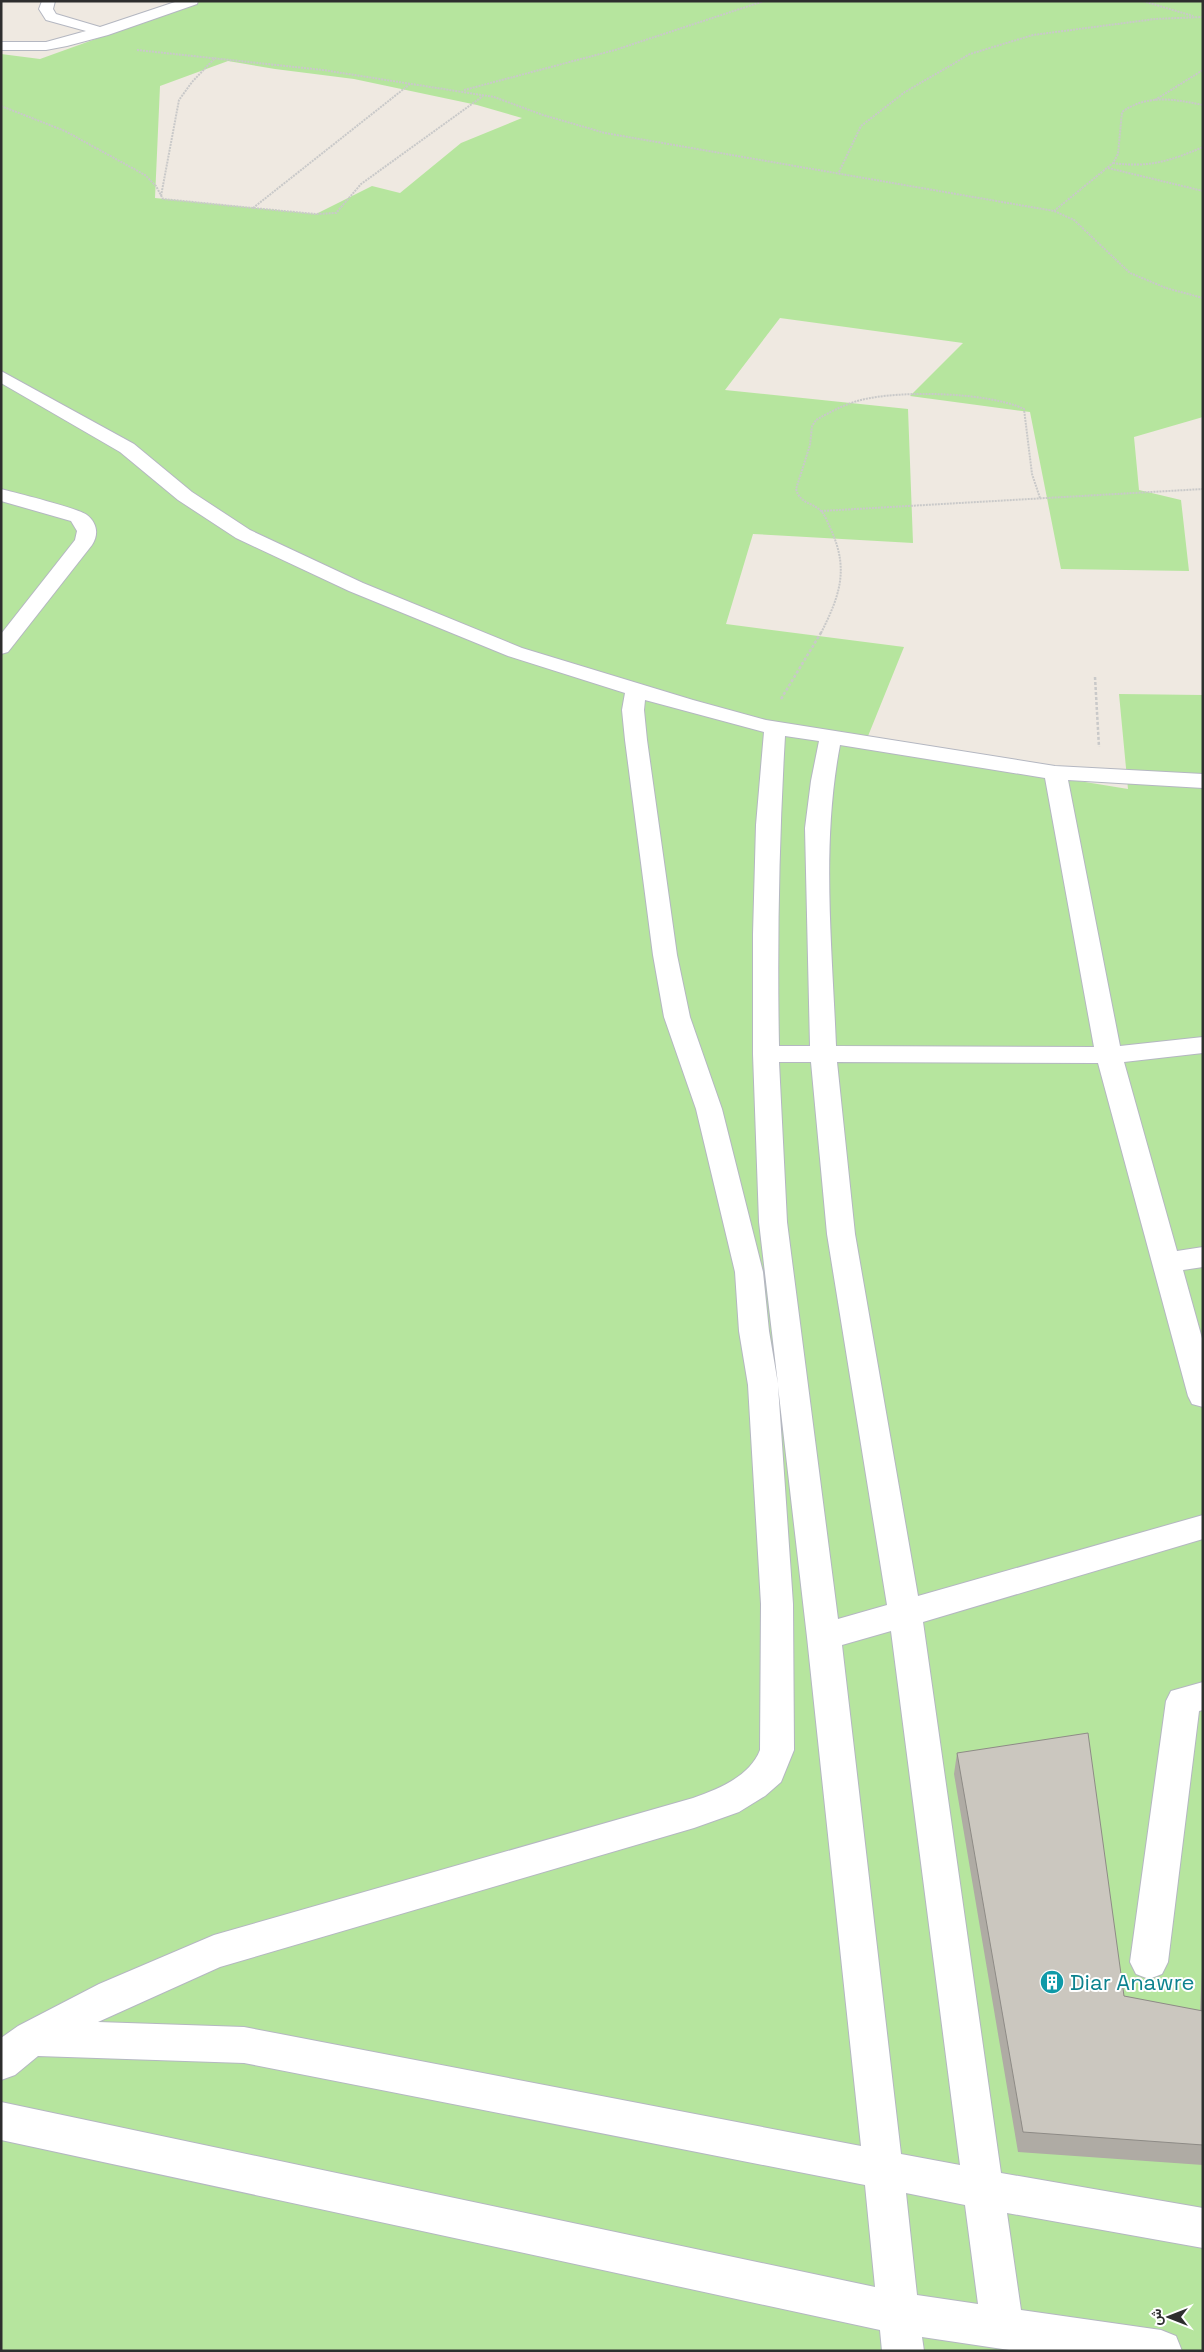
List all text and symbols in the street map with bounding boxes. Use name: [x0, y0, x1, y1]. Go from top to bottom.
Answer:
place label: Diar Anawre: [1070, 1968, 1195, 1996]
building icon: Diar Anawre: [1039, 1969, 1065, 1995]
north arrow: [1144, 2292, 1194, 2342]
text: ش: [1147, 2308, 1165, 2325]

